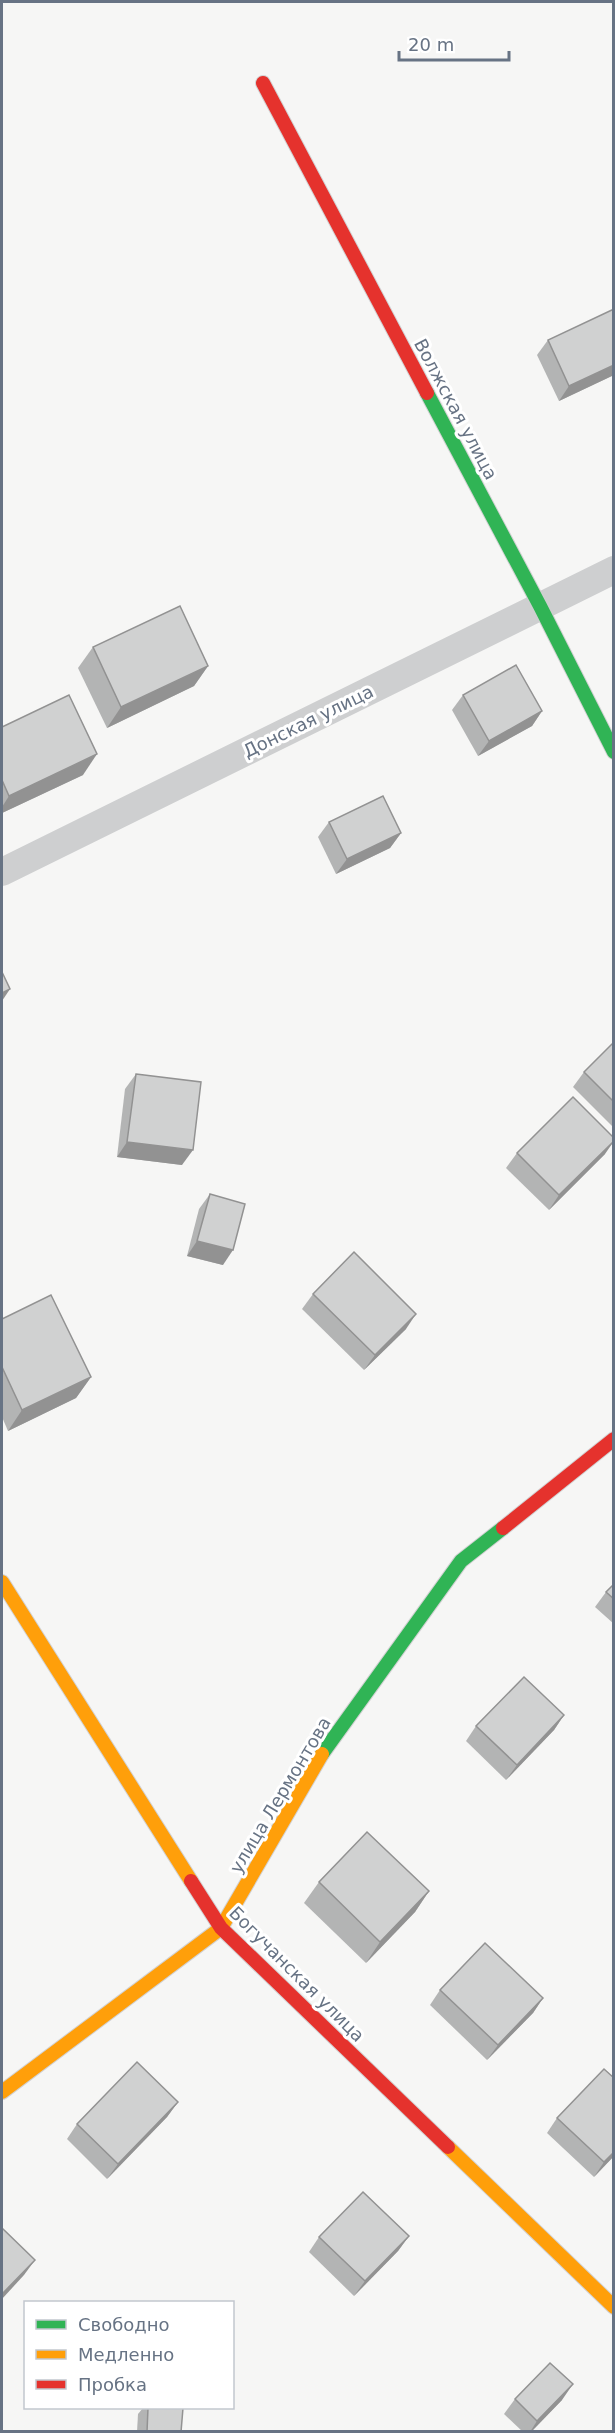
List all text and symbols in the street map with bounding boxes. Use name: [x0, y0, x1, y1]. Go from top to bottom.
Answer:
scale bar: [399, 24, 508, 62]
text: 20 m: [408, 34, 454, 55]
street label: Волжская улица: [410, 335, 502, 483]
street label: Донская улица: [239, 680, 377, 762]
street label: улица Лермонтова: [225, 1713, 335, 1877]
street label: Богучанская улица: [225, 1902, 369, 2046]
legend: [24, 2301, 234, 2409]
text: Свободно: [78, 2314, 170, 2335]
text: Медленно: [78, 2344, 174, 2365]
text: Пробка: [78, 2374, 147, 2395]

